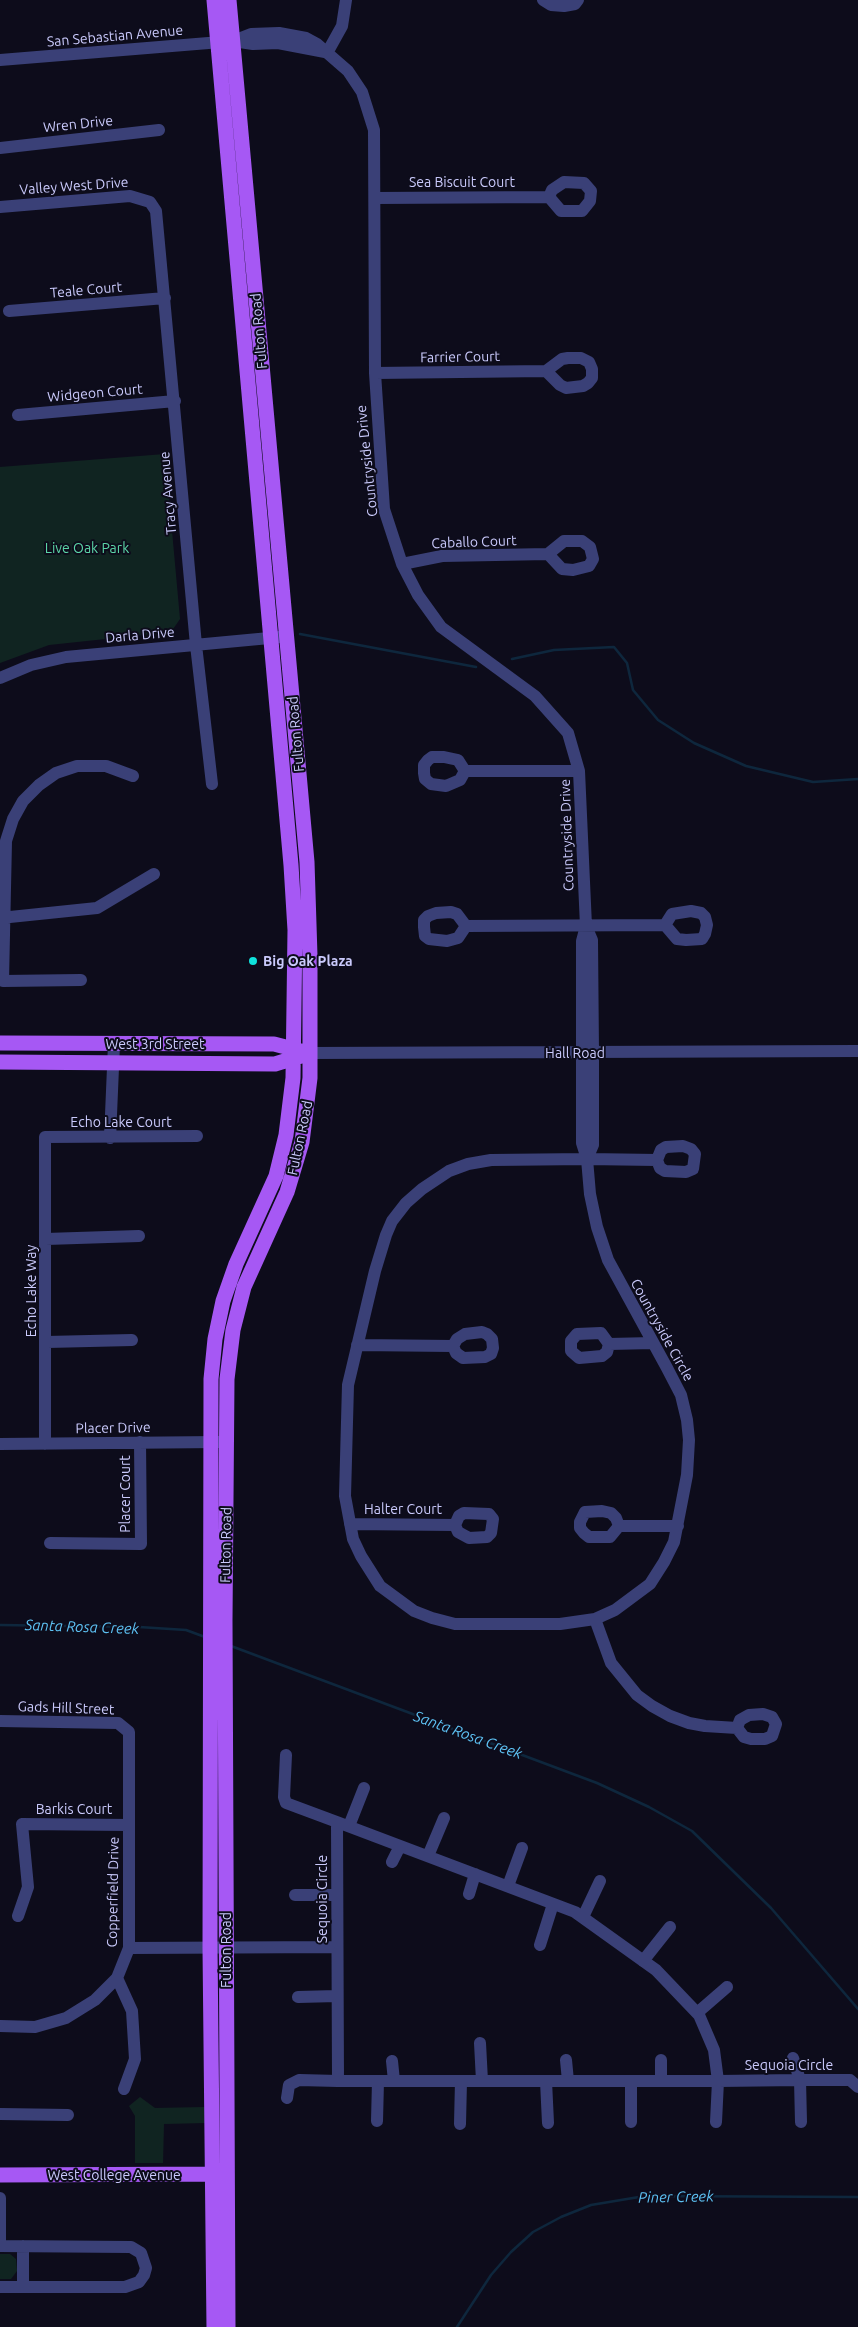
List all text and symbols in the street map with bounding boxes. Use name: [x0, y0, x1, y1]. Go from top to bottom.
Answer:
street label: San Sebastian Avenue: [46, 22, 184, 50]
street label: Wren Drive: [42, 112, 114, 136]
street label: Valley West Drive: [19, 174, 129, 198]
street label: Sea Biscuit Court: [409, 174, 515, 190]
street label: Teale Court: [49, 278, 123, 302]
street label: Fulton Road: [247, 292, 271, 370]
street label: Farrier Court: [420, 348, 500, 366]
street label: Widgeon Court: [47, 380, 143, 406]
street label: Countryside Drive: [353, 404, 381, 518]
street label: Tracy Avenue: [156, 451, 180, 535]
street label: Caballo Court: [431, 532, 517, 552]
park label: Live Oak Park: [45, 540, 129, 556]
street label: Darla Drive: [105, 624, 175, 646]
street label: Fulton Road: [284, 695, 308, 773]
street label: Countryside Drive: [557, 779, 577, 891]
place label: Big Oak Plaza: [263, 953, 353, 969]
marker: Big Oak Plaza: [247, 955, 259, 967]
street label: West 3rd Street: [106, 1036, 204, 1052]
street label: Hall Road: [545, 1045, 605, 1061]
street label: Fulton Road: [284, 1099, 316, 1177]
street label: Echo Lake Court: [70, 1114, 172, 1130]
street label: Echo Lake Way: [23, 1245, 39, 1337]
street label: Countryside Circle: [627, 1276, 697, 1384]
street label: Placer Drive: [75, 1419, 151, 1437]
street label: Placer Court: [117, 1455, 133, 1533]
street label: Halter Court: [364, 1501, 442, 1517]
street label: Fulton Road: [217, 1507, 235, 1583]
water label: Santa Rosa Creek: [25, 1616, 139, 1638]
street label: Gads Hill Street: [17, 1698, 115, 1718]
water label: Santa Rosa Creek: [411, 1707, 525, 1763]
street label: Barkis Court: [36, 1801, 112, 1817]
street label: Copperfield Drive: [104, 1836, 122, 1948]
street label: Sequoia Circle: [314, 1855, 330, 1943]
street label: Fulton Road: [218, 1912, 234, 1988]
street label: Sequoia Circle: [745, 2057, 833, 2073]
street label: West College Avenue: [47, 2167, 181, 2183]
water label: Piner Creek: [638, 2187, 714, 2207]

